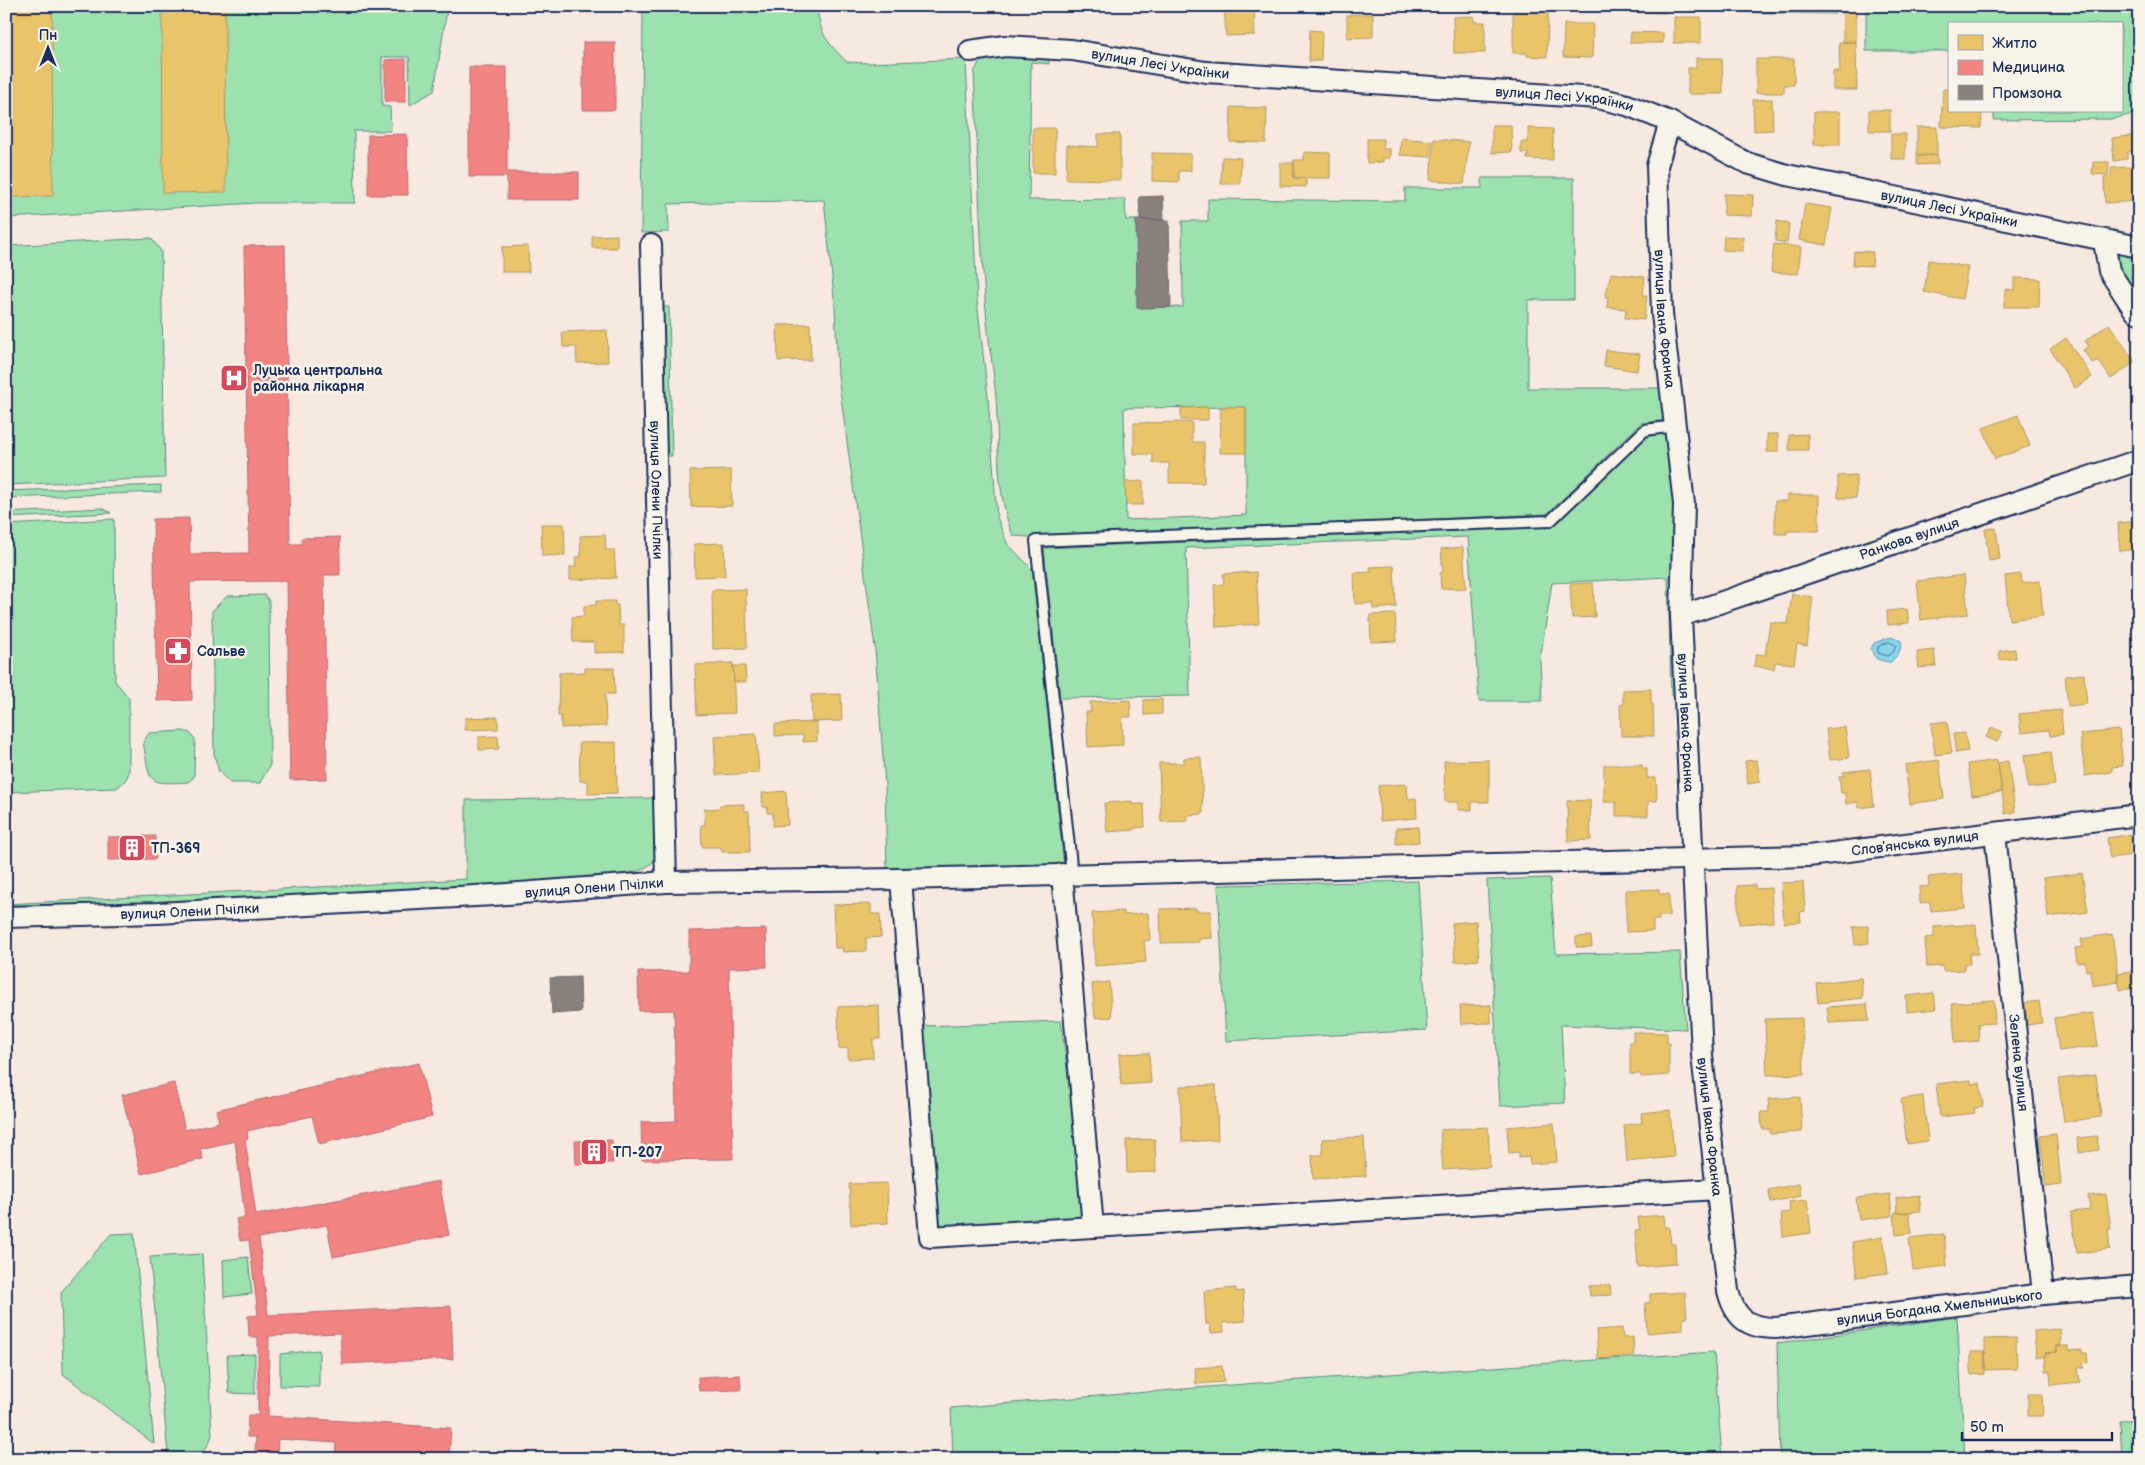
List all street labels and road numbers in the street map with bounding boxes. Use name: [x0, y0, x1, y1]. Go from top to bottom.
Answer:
street label: вулиця Лесі Українки: [1090, 45, 1230, 83]
street label: вулиця Лесі Українки: [1495, 83, 1636, 116]
street label: вулиця Лесі Українки: [1879, 186, 2019, 231]
street label: вулиця Івана Франка: [1651, 249, 1679, 390]
street label: вулиця Олени Пчілки: [646, 420, 666, 560]
street label: Ранкова вулиця: [1857, 514, 1962, 564]
street label: вулиця Івана Франка: [1674, 653, 1697, 793]
street label: Словʼянська вулиця: [1850, 827, 1980, 860]
street label: вулиця Олени Пчілки: [524, 874, 664, 902]
street label: вулиця Олени Пчілки: [120, 900, 260, 923]
street label: Зелена вулиця: [2005, 1013, 2032, 1112]
street label: вулиця Івана Франка: [1693, 1057, 1726, 1198]
street label: вулиця Богдана Хмельницького: [1836, 1286, 2043, 1329]

